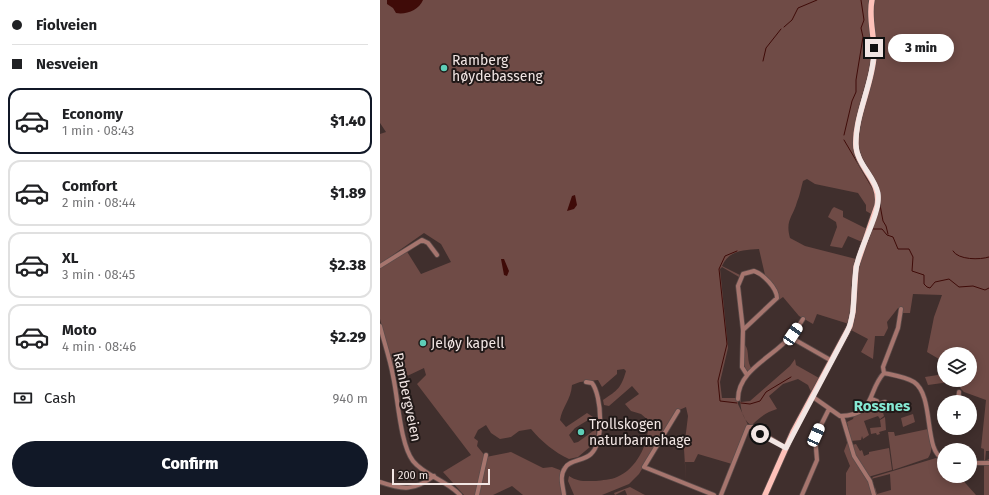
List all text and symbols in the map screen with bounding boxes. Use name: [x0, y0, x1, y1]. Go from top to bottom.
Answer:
text: Fiolveien: [36, 16, 97, 34]
callout: 3 min: [888, 34, 954, 62]
route end: [865, 39, 883, 57]
text: 3 min: [905, 40, 937, 55]
place label: Ramberg høydebasseng: [452, 52, 544, 85]
text: Nesveien: [36, 55, 98, 73]
marker: Ramberg høydebasseng: [439, 63, 449, 73]
icon: car: [14, 103, 50, 139]
text: Economy: [62, 105, 123, 123]
text: $1.40: [330, 112, 366, 130]
text: 1 min · 08:43: [62, 123, 134, 138]
icon: car: [14, 175, 50, 211]
text: Comfort: [62, 177, 118, 195]
text: $1.89: [330, 184, 366, 202]
text: 2 min · 08:44: [62, 195, 136, 210]
icon: car: [14, 247, 50, 283]
text: XL: [62, 249, 78, 267]
text: $2.38: [329, 256, 366, 274]
text: 3 min · 08:45: [62, 267, 135, 282]
icon: car: [14, 319, 50, 355]
text: Moto: [62, 321, 97, 339]
car: [781, 321, 805, 347]
text: $2.29: [330, 328, 366, 346]
place label: Jeløy kapell: [431, 335, 504, 352]
marker: Jeløy kapell: [418, 338, 428, 348]
text: 4 min · 08:46: [62, 339, 136, 354]
map controls: [937, 347, 977, 483]
button: layers: [937, 347, 977, 387]
street label: Rambergveien: [389, 351, 425, 443]
icon: cash: [12, 387, 34, 409]
text: Cash: [44, 389, 76, 407]
text: 940 m: [333, 391, 368, 406]
button: +: [937, 395, 977, 435]
district label: Rossnes: [854, 397, 910, 415]
place label: Trollskogen naturbarnehage: [589, 416, 691, 449]
car: [806, 422, 826, 448]
route start: [751, 425, 769, 443]
marker: Trollskogen naturbarnehage: [576, 427, 586, 437]
button: Confirm: [12, 441, 368, 487]
button: −: [937, 443, 977, 483]
scale bar: [392, 467, 490, 486]
text: 200 m: [398, 469, 428, 482]

